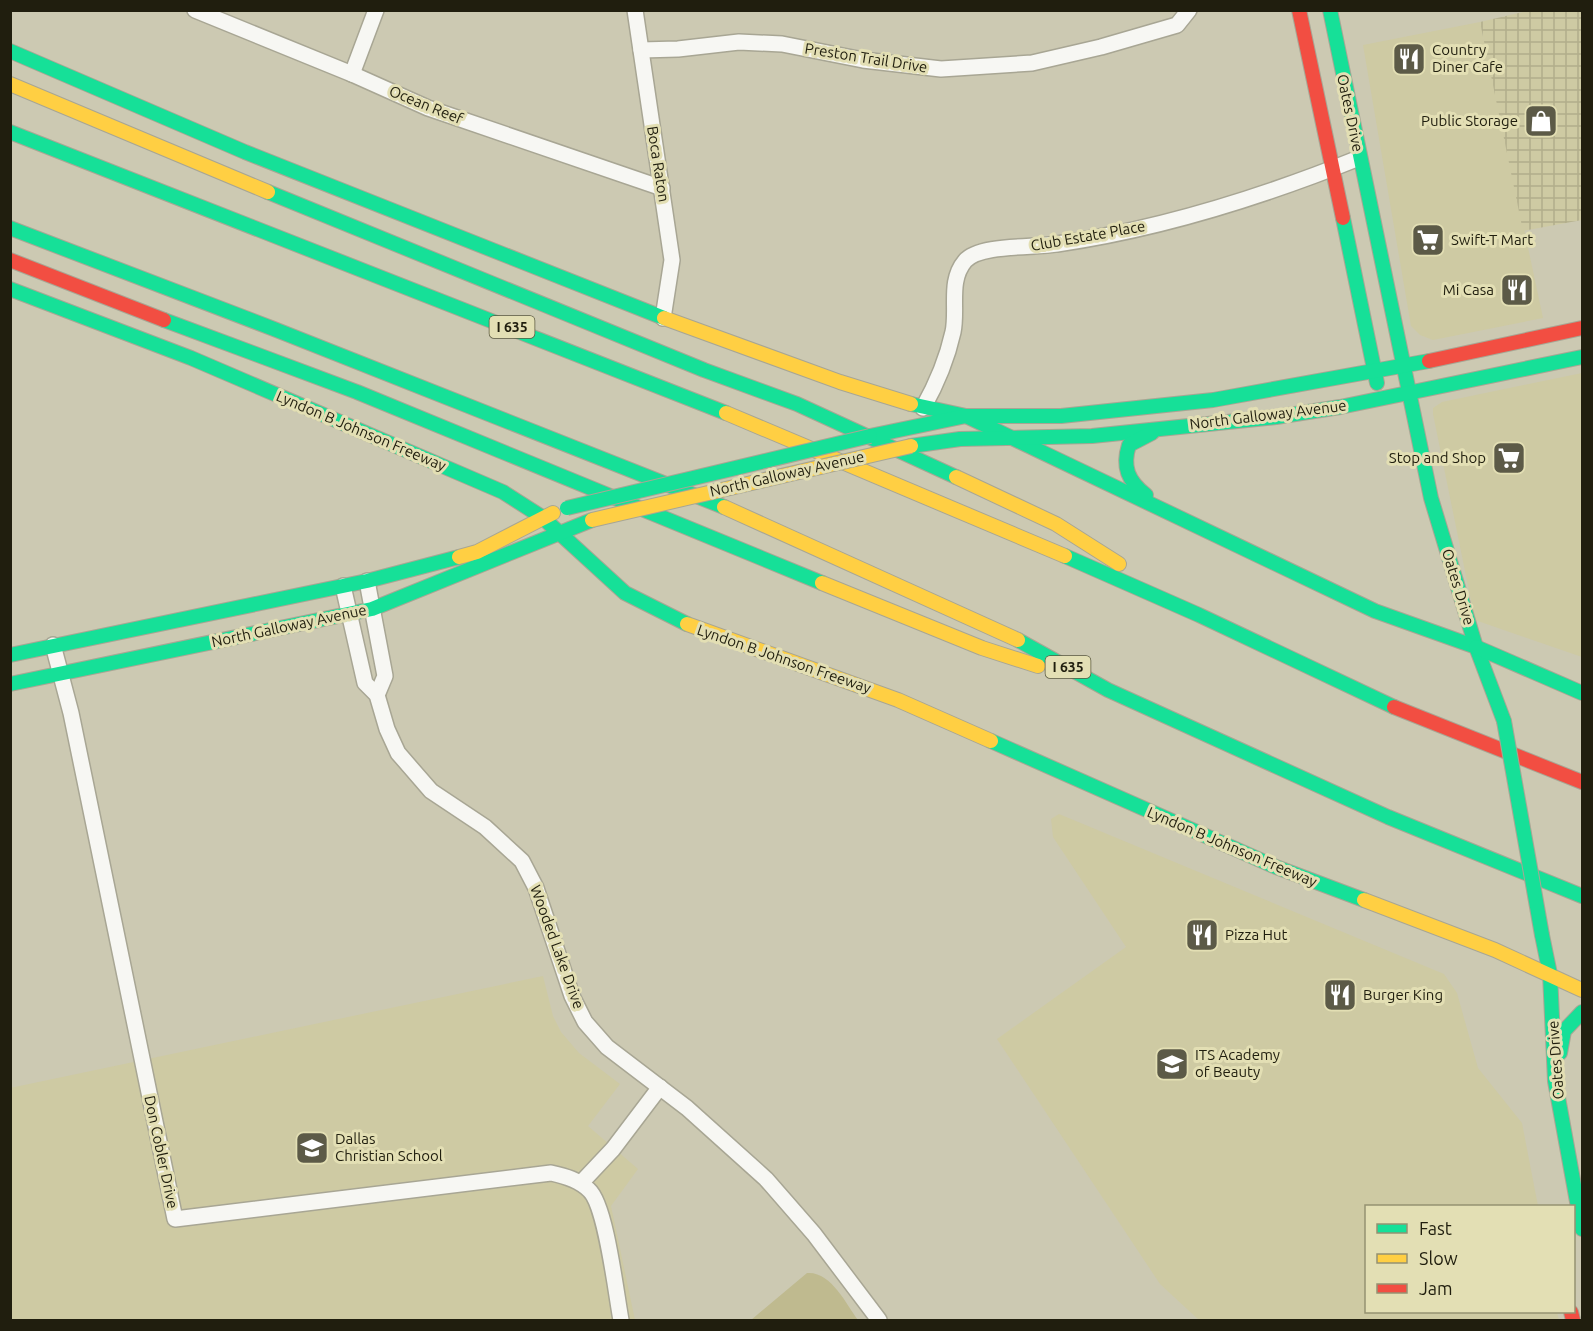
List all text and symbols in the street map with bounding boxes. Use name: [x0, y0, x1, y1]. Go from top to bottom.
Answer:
street label: Preston Trail Drive: [804, 39, 929, 76]
restaurant icon: Country Diner Cafe: [1391, 41, 1427, 77]
place label: Country Diner Cafe: [1432, 41, 1503, 75]
street label: Oates Drive: [1334, 73, 1367, 153]
street label: Ocean Reef: [387, 82, 466, 127]
shop icon: Public Storage: [1523, 103, 1559, 139]
place label: Public Storage: [1421, 112, 1518, 129]
street label: Boca Raton: [644, 125, 673, 203]
street label: Club Estate Place: [1029, 217, 1146, 254]
supermarket icon: Swift-T Mart: [1410, 222, 1446, 258]
place label: Swift-T Mart: [1451, 231, 1533, 248]
restaurant icon: Mi Casa: [1499, 272, 1535, 308]
place label: Mi Casa: [1443, 281, 1494, 298]
road number: I 635: [490, 316, 534, 338]
street label: Lyndon B Johnson Freeway: [274, 387, 449, 474]
street label: North Galloway Avenue: [1189, 396, 1347, 433]
supermarket icon: Stop and Shop: [1491, 440, 1527, 476]
street label: North Galloway Avenue: [708, 447, 866, 500]
place label: Stop and Shop: [1389, 449, 1486, 466]
street label: Oates Drive: [1439, 547, 1478, 627]
street label: North Galloway Avenue: [210, 601, 368, 650]
street label: Lyndon B Johnson Freeway: [695, 621, 873, 696]
road number: I 635: [1046, 656, 1090, 678]
street label: Lyndon B Johnson Freeway: [1145, 803, 1320, 890]
street label: Wooded Lake Drive: [527, 883, 588, 1011]
restaurant icon: Pizza Hut: [1184, 917, 1220, 953]
place label: Pizza Hut: [1225, 926, 1288, 943]
restaurant icon: Burger King: [1322, 977, 1358, 1013]
place label: Burger King: [1363, 986, 1443, 1003]
street label: Oates Drive: [1544, 1020, 1567, 1100]
school or university icon: ITS Academy of Beauty: [1154, 1046, 1190, 1082]
place label: ITS Academy of Beauty: [1195, 1046, 1280, 1080]
street label: Don Cobler Drive: [141, 1094, 182, 1210]
school or university icon: Dallas Christian School: [294, 1130, 330, 1166]
place label: Dallas Christian School: [335, 1130, 443, 1164]
legend: [1365, 1205, 1575, 1313]
text: Fast: [1419, 1218, 1452, 1238]
text: Slow: [1419, 1248, 1458, 1268]
text: Jam: [1419, 1278, 1453, 1298]

